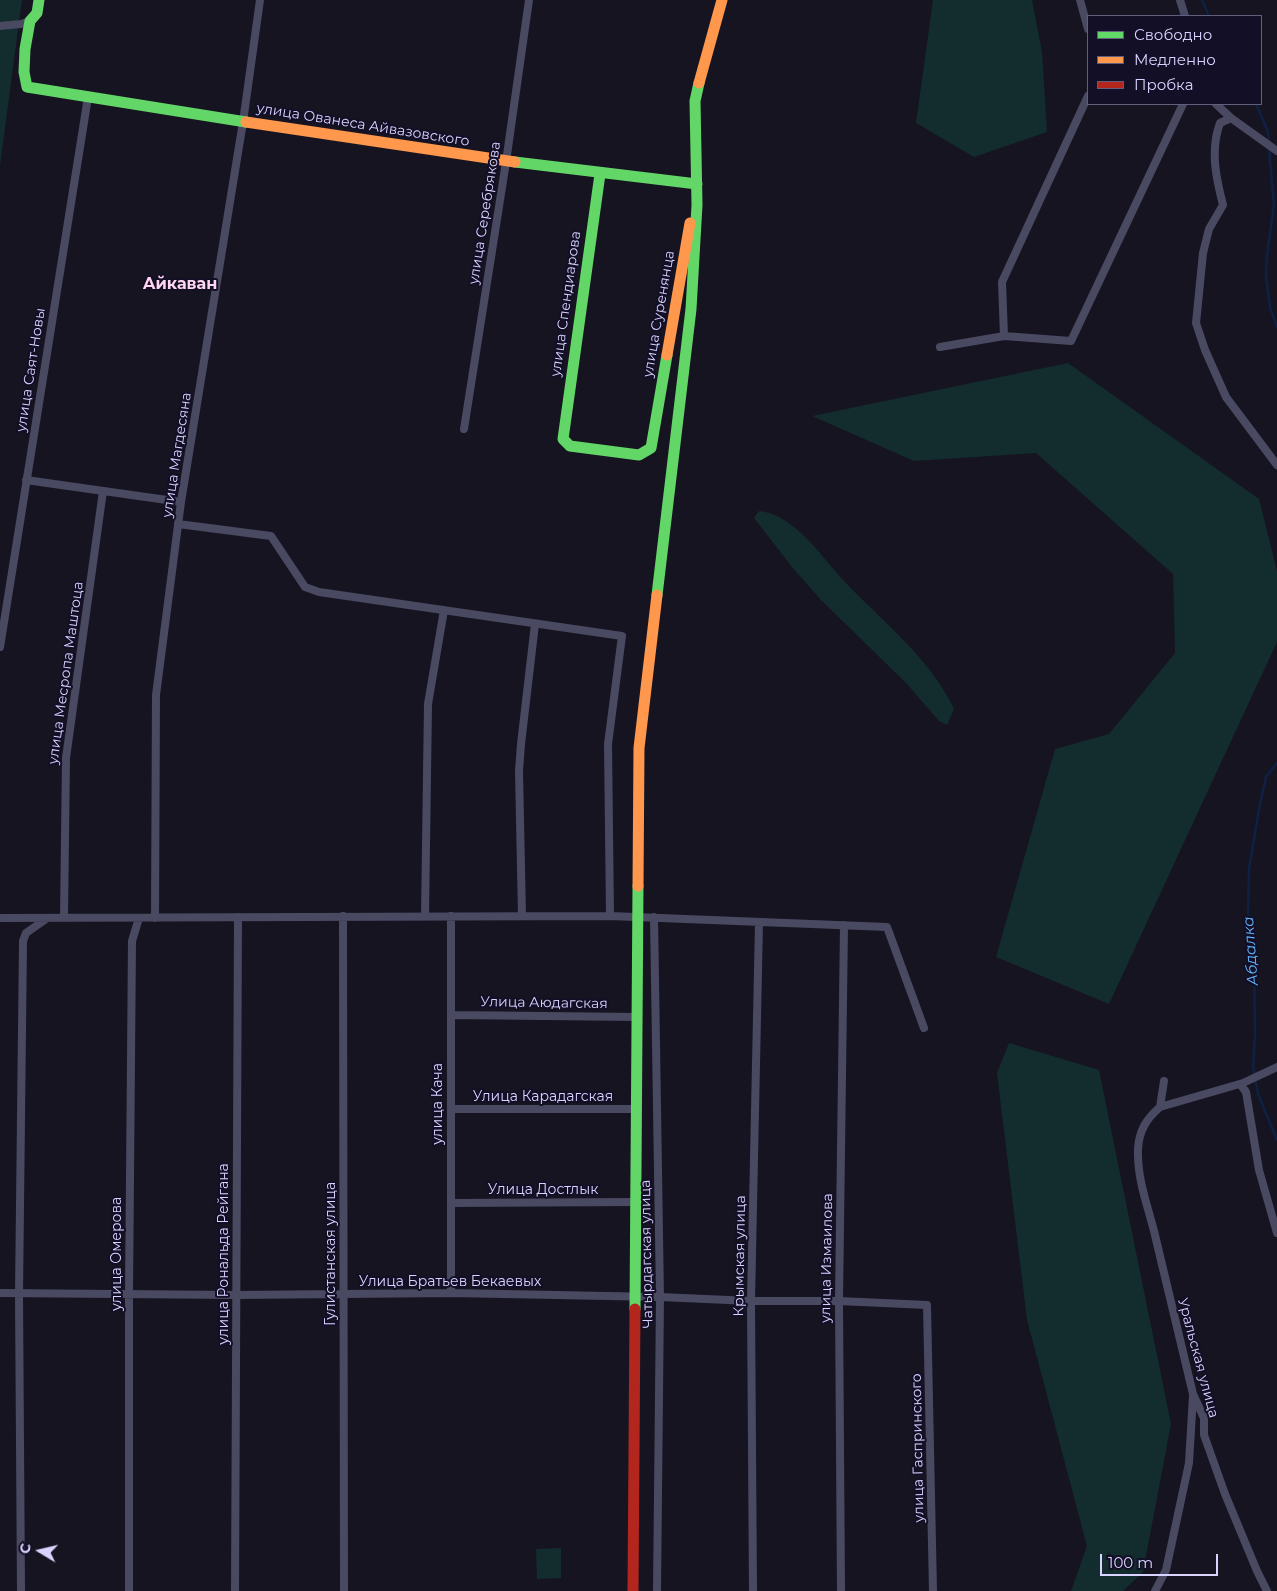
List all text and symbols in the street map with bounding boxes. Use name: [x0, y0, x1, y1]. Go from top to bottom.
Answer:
legend: [1087, 15, 1262, 105]
text: Свободно: [1134, 25, 1212, 44]
text: Медленно: [1134, 50, 1216, 69]
text: Пробка: [1134, 75, 1193, 94]
street label: улица Ованеса Айвазовского: [255, 100, 471, 150]
street label: улица Серебрякова: [465, 140, 505, 286]
street label: улица Спендиарова: [547, 230, 585, 378]
street label: улица Суренянца: [640, 249, 678, 379]
district label: Айкаван: [143, 274, 217, 294]
street label: улица Саят-Новы: [13, 307, 49, 433]
street label: улица Магдесяна: [159, 391, 195, 519]
street label: улица Месропа Маштоца: [45, 580, 87, 766]
water label: Абдалка: [1240, 916, 1262, 986]
street label: Улица Аюдагская: [480, 993, 608, 1013]
street label: улица Кача: [430, 1063, 446, 1145]
street label: Улица Карадагская: [473, 1089, 613, 1105]
street label: улица Рональда Рейгана: [216, 1163, 232, 1345]
street label: Чатырдагская улица: [637, 1179, 657, 1329]
street label: Гулистанская улица: [323, 1182, 339, 1326]
street label: Улица Достлык: [488, 1182, 598, 1198]
street label: улица Измаилова: [817, 1193, 837, 1323]
street label: Крымская улица: [731, 1195, 749, 1317]
street label: улица Омерова: [109, 1197, 125, 1311]
street label: Улица Братьев Бекаевых: [359, 1274, 541, 1290]
street label: Уральская улица: [1174, 1296, 1222, 1420]
street label: улица Гаспринского: [908, 1373, 928, 1523]
north arrow: [15, 1526, 65, 1576]
text: С: [15, 1542, 35, 1555]
scale bar: [1102, 1544, 1220, 1576]
text: 100 m: [1108, 1553, 1153, 1572]

